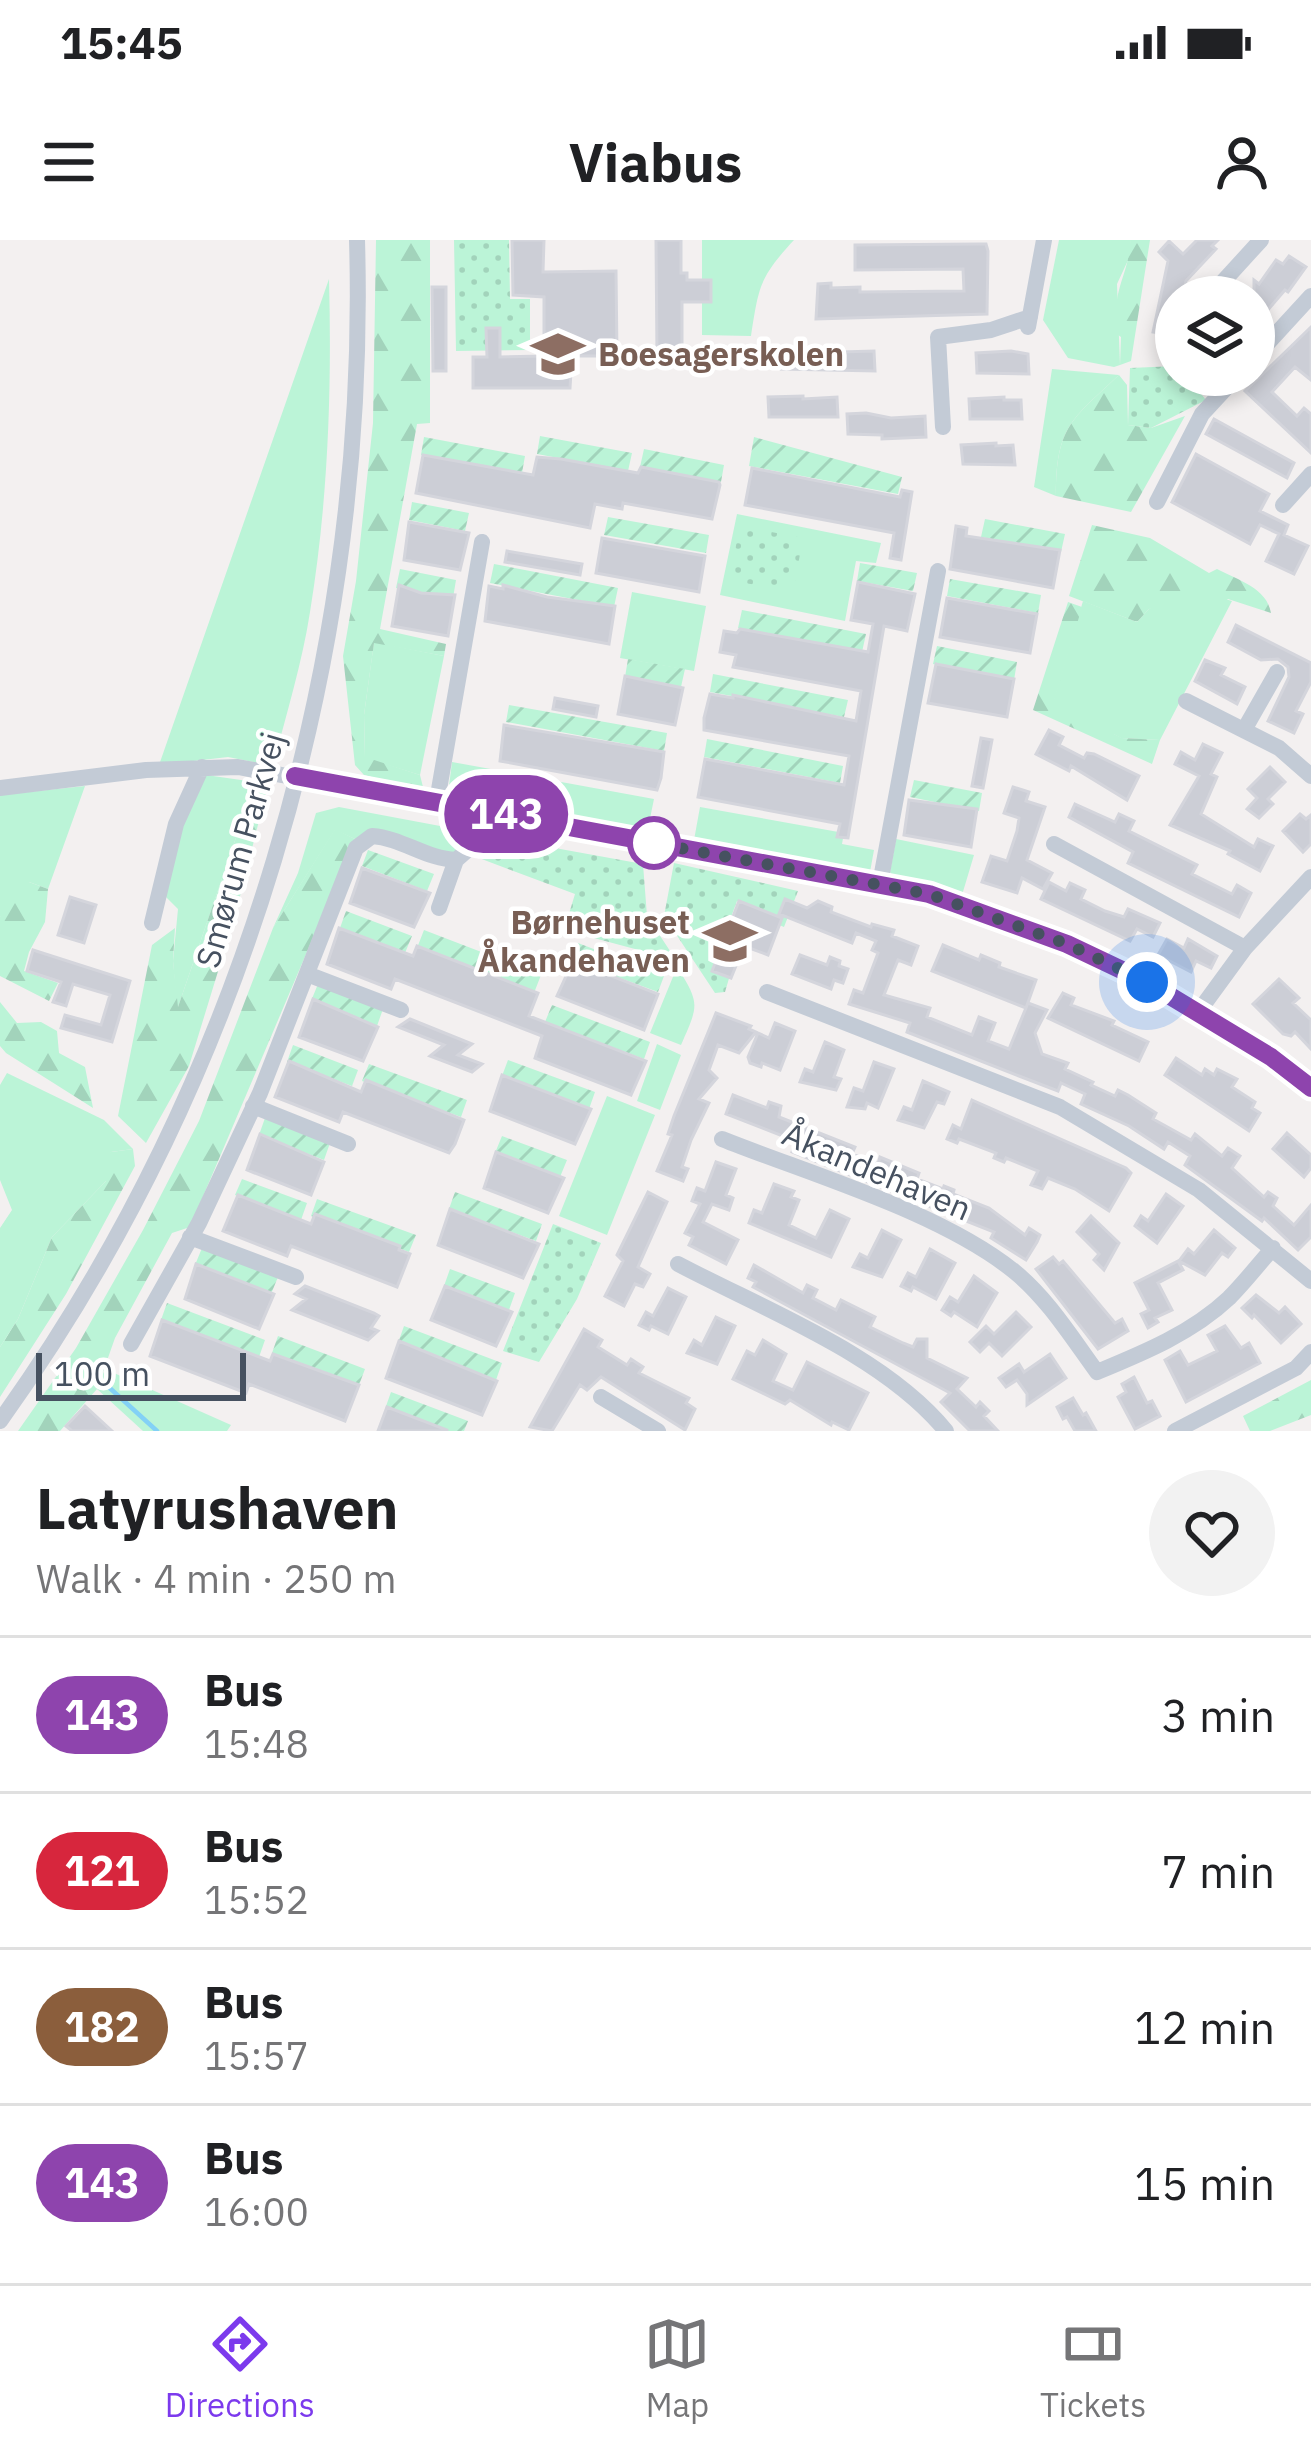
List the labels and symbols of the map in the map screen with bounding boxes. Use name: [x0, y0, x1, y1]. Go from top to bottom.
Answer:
school or university icon: Boesagerskolen: [529, 325, 587, 383]
place label: Boesagerskolen: [598, 332, 844, 375]
street label: Smørum Parkvej: [185, 727, 294, 972]
line badge: 143: [437, 775, 575, 853]
unlabelled marker: [629, 818, 679, 868]
place label: Børnehuset Åkandehaven: [477, 900, 690, 981]
school or university icon: Børnehuset Åkandehaven: [701, 912, 759, 970]
your location: [1117, 952, 1177, 1012]
street label: Åkandehaven: [776, 1111, 978, 1230]
scale bar: [36, 1347, 246, 1400]

